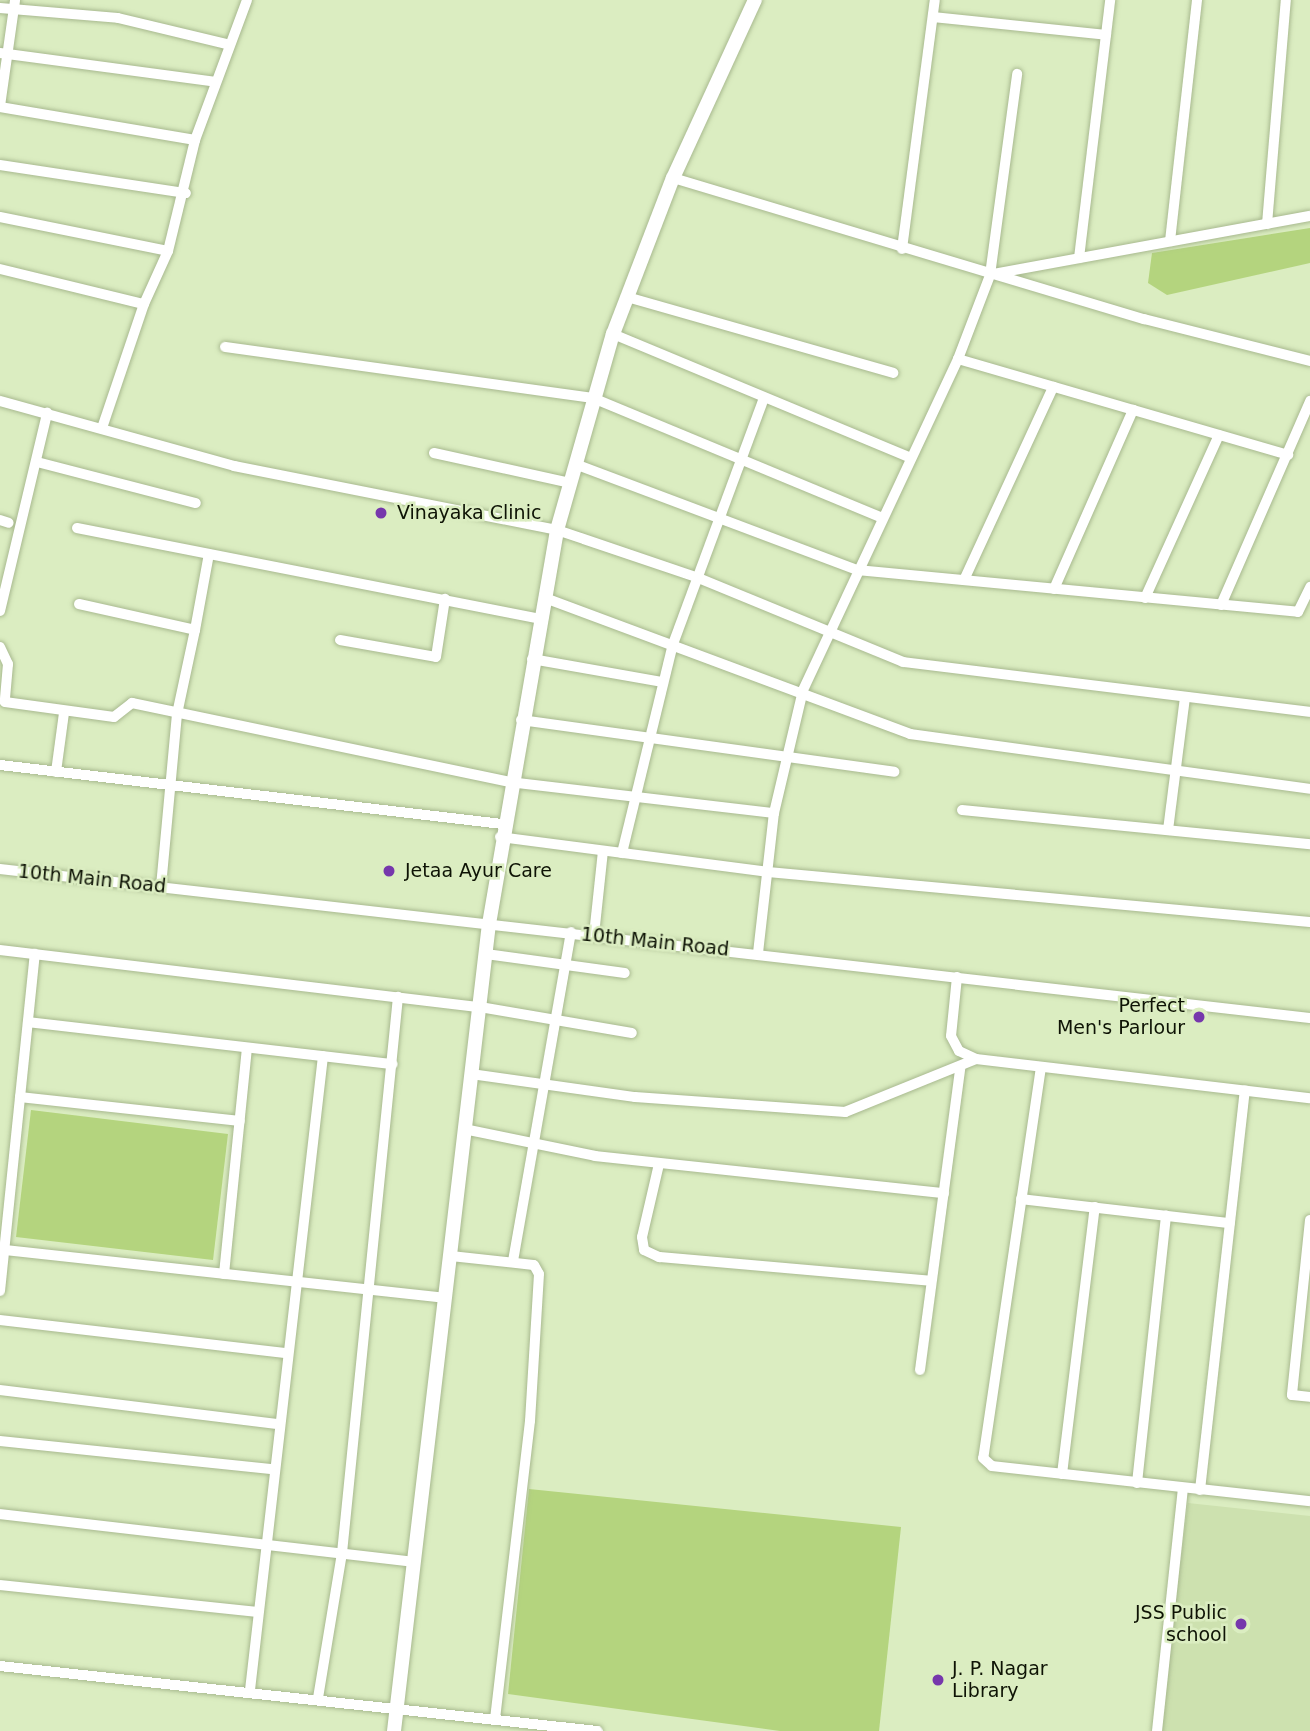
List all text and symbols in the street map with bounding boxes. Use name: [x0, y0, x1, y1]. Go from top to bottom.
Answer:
place label: Vinayaka Clinic: [397, 502, 541, 524]
marker: Vinayaka Clinic: [371, 503, 391, 523]
street label: 10th Main Road: [17, 860, 167, 898]
place label: Jetaa Ayur Care: [405, 860, 552, 882]
marker: Jetaa Ayur Care: [379, 861, 399, 881]
street label: 10th Main Road: [580, 923, 730, 961]
place label: Perfect Men's Parlour: [1057, 995, 1185, 1039]
marker: Perfect Men's Parlour: [1191, 1009, 1207, 1025]
place label: JSS Public school: [1135, 1602, 1227, 1646]
marker: JSS Public school: [1233, 1616, 1249, 1632]
place label: J. P. Nagar Library: [952, 1658, 1048, 1702]
marker: J. P. Nagar Library: [930, 1672, 946, 1688]

